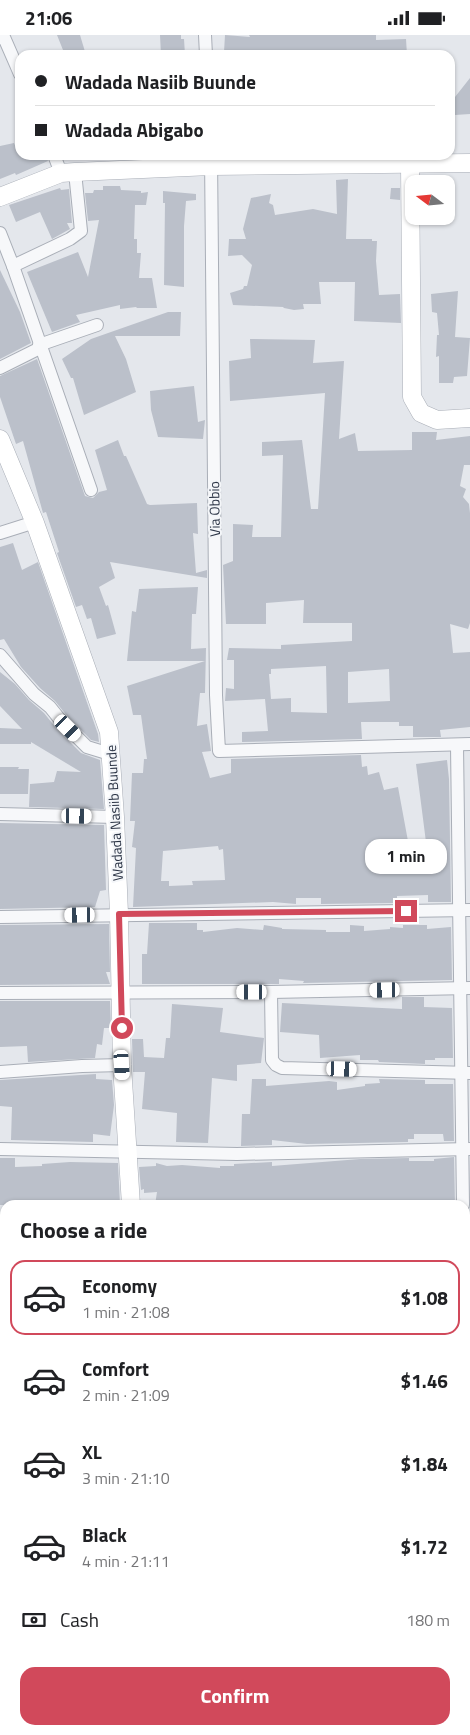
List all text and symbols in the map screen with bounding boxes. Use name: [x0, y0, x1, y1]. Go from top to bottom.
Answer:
text: 21:06: [25, 3, 72, 32]
text: Wadada Nasiib Buunde: [65, 67, 256, 96]
text: Wadada Abigabo: [65, 115, 204, 144]
north arrow: [405, 175, 455, 225]
map controls: [405, 175, 455, 225]
street label: Via Obbio: [203, 481, 225, 537]
car: [52, 712, 83, 744]
street label: Wadada Nasiib Buunde: [100, 744, 128, 882]
car: [61, 808, 92, 824]
callout: 1 min: [365, 839, 447, 873]
text: 1 min: [387, 844, 425, 868]
route end: [395, 900, 417, 922]
car: [64, 907, 95, 923]
car: [369, 982, 400, 998]
car: [237, 985, 267, 1000]
route start: [111, 1017, 133, 1039]
car: [113, 1050, 130, 1080]
car: [326, 1061, 357, 1077]
text: Choose a ride: [20, 1213, 147, 1247]
text: Economy: [82, 1271, 157, 1300]
icon: car: [22, 1275, 67, 1320]
text: $1.08: [401, 1283, 448, 1312]
text: 1 min · 21:08: [82, 1300, 170, 1324]
text: Comfort: [82, 1354, 149, 1383]
icon: car: [22, 1358, 67, 1403]
text: $1.46: [401, 1366, 448, 1395]
text: 2 min · 21:09: [82, 1383, 170, 1407]
text: XL: [82, 1437, 102, 1466]
icon: car: [22, 1441, 67, 1486]
text: $1.84: [401, 1449, 448, 1478]
text: 3 min · 21:10: [82, 1466, 170, 1490]
text: Black: [82, 1520, 127, 1549]
icon: car: [22, 1524, 67, 1569]
text: $1.72: [401, 1532, 448, 1561]
text: 4 min · 21:11: [82, 1549, 170, 1573]
text: Cash: [60, 1605, 99, 1634]
icon: cash: [20, 1606, 48, 1634]
text: 180 m: [406, 1608, 450, 1632]
button: Confirm: [20, 1667, 450, 1725]

